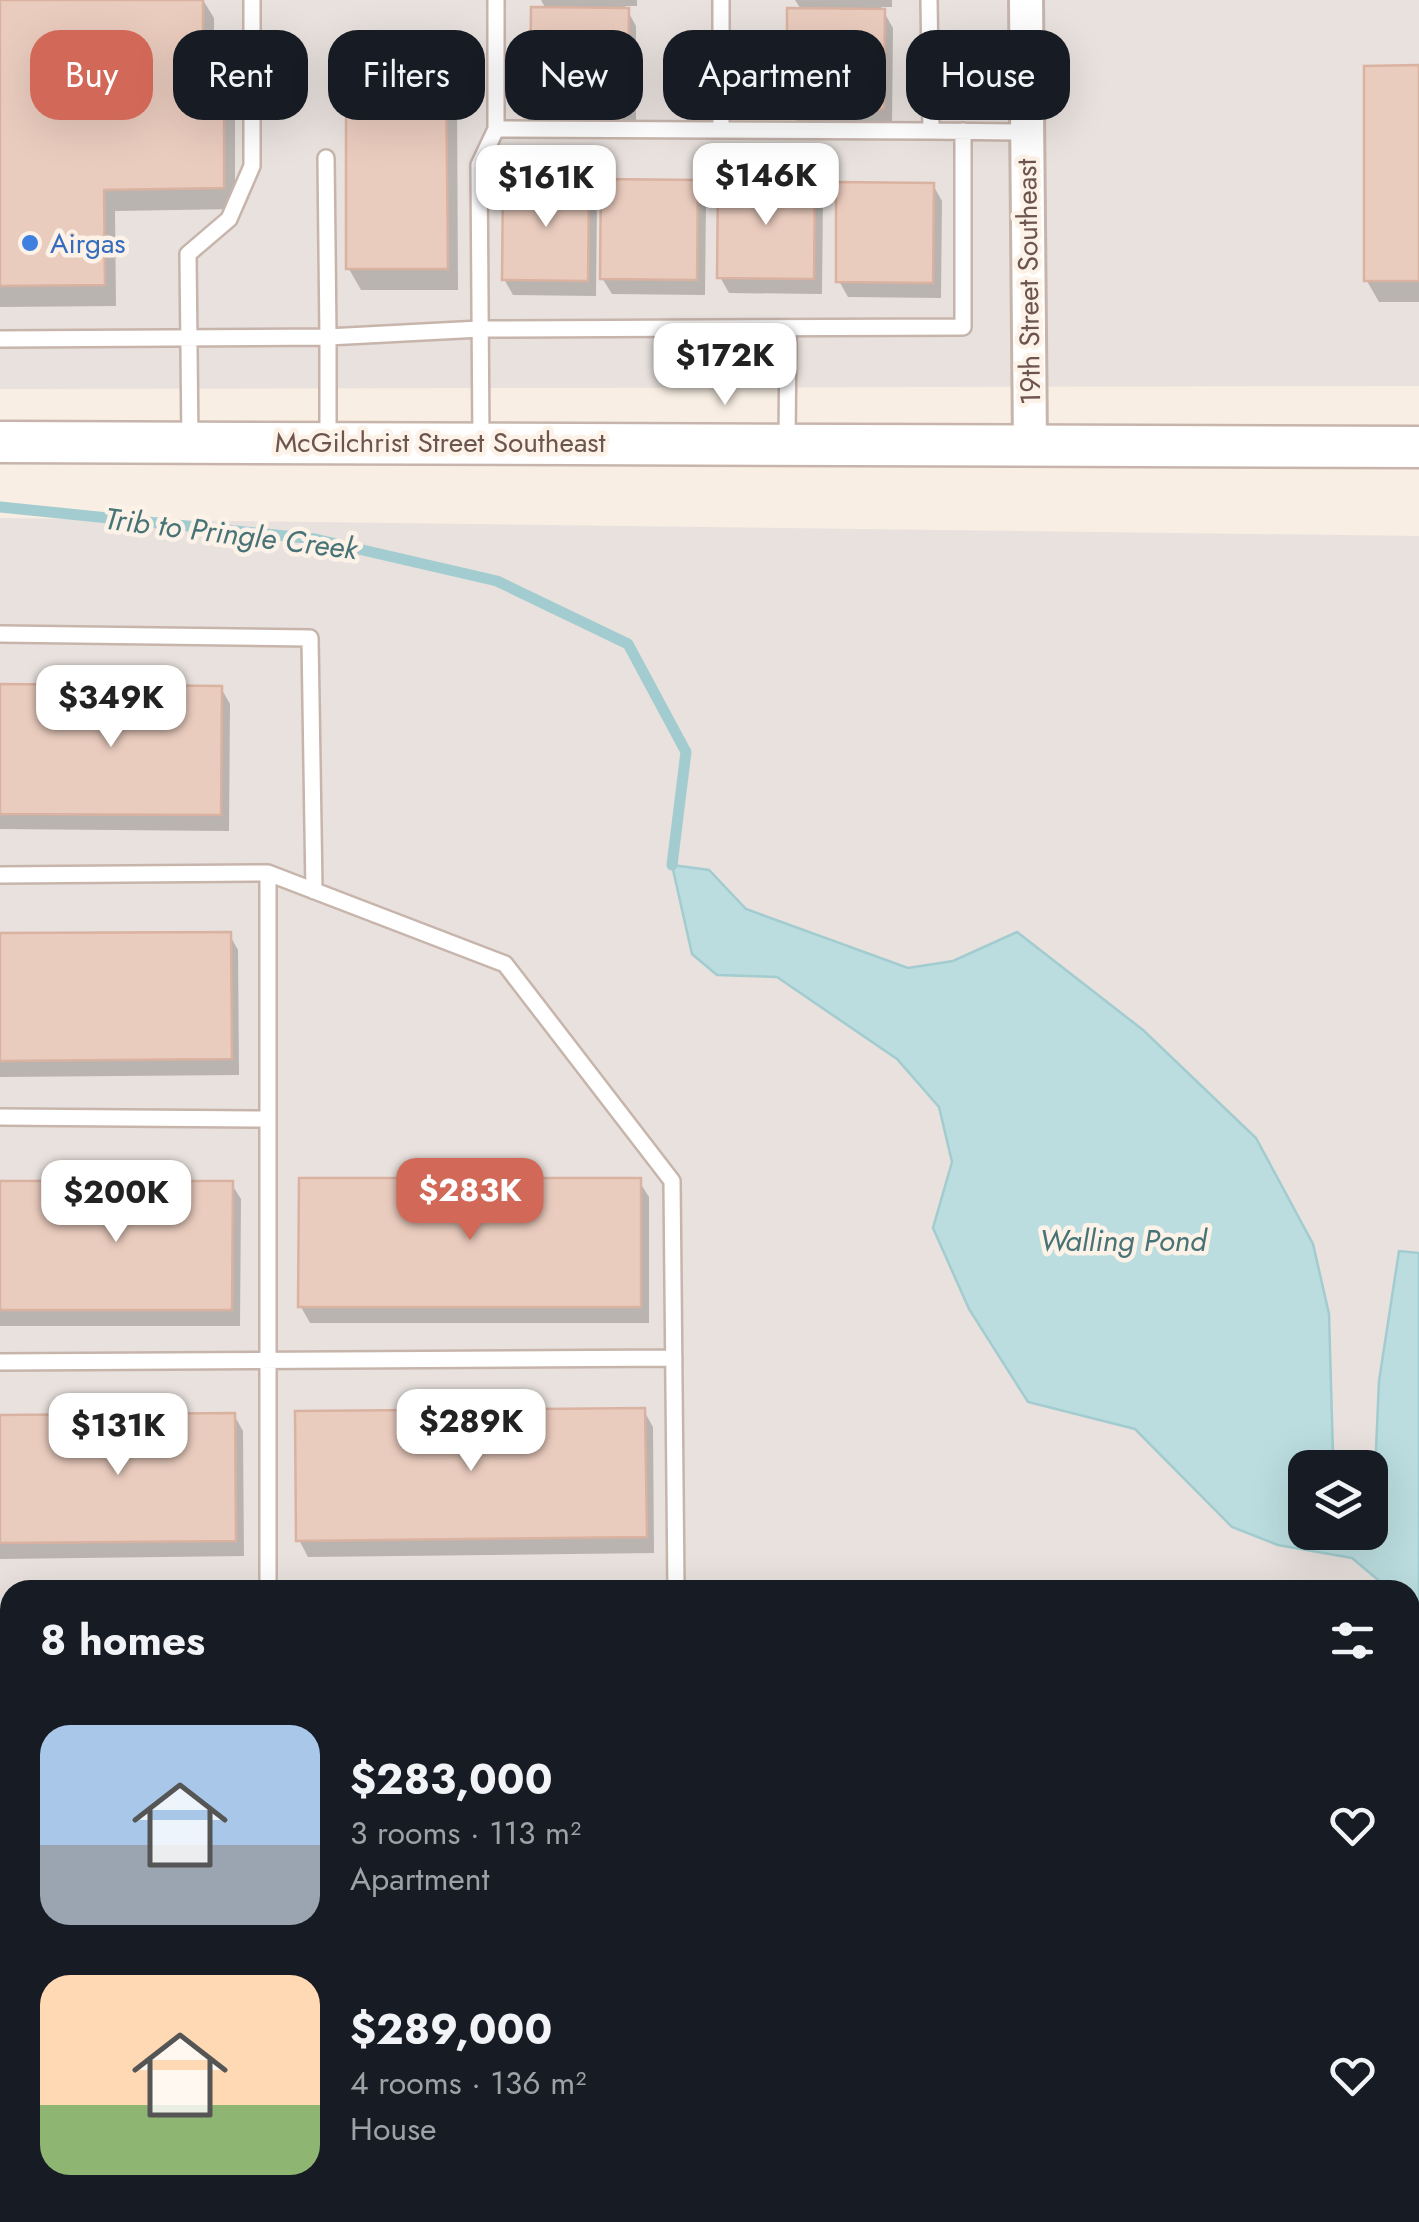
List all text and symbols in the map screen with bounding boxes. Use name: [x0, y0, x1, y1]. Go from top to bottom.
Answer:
chip: Buy: [30, 30, 153, 120]
chip: Rent: [173, 30, 308, 120]
chip: Filters: [328, 30, 485, 120]
chip: New: [505, 30, 643, 120]
chip: Apartment: [663, 30, 886, 120]
chip: House: [906, 30, 1070, 120]
pin: $146K: [696, 143, 836, 228]
pin: $161K: [476, 145, 616, 230]
text: $146K: [715, 152, 817, 198]
text: $161K: [498, 154, 594, 200]
street label: 19th Street Southeast: [1006, 158, 1051, 406]
place label: Airgas: [50, 223, 126, 264]
marker: Airgas: [19, 232, 41, 254]
pin: $172K: [655, 323, 795, 408]
text: $172K: [676, 332, 774, 378]
street label: McGilchrist Street Southeast: [275, 422, 606, 463]
water label: Trib to Pringle Creek: [102, 497, 361, 570]
pin: $349K: [41, 665, 181, 750]
text: $349K: [58, 674, 164, 720]
pin: $283K: [400, 1158, 540, 1243]
pin: $200K: [46, 1160, 186, 1245]
text: $283K: [418, 1167, 522, 1213]
text: $200K: [63, 1169, 169, 1215]
water label: Walling Pond: [1039, 1219, 1208, 1262]
pin: $289K: [401, 1389, 541, 1474]
pin: $131K: [48, 1393, 188, 1478]
text: $289K: [419, 1398, 523, 1444]
text: $131K: [71, 1402, 165, 1448]
map controls: [1288, 1450, 1388, 1550]
button: layers: [1288, 1450, 1388, 1550]
text: 8 homes: [40, 1610, 205, 1671]
icon: filters: [1325, 1613, 1380, 1668]
text: $283,000: [350, 1749, 552, 1810]
icon: home: [120, 1765, 240, 1885]
icon: heart: [1325, 1798, 1380, 1853]
text: 3 rooms · 113 m²: [350, 1810, 581, 1856]
text: Apartment: [350, 1856, 489, 1902]
text: $289,000: [350, 1999, 552, 2060]
icon: home: [120, 2015, 240, 2135]
icon: heart: [1325, 2048, 1380, 2103]
text: 4 rooms · 136 m²: [350, 2060, 586, 2106]
text: House: [350, 2106, 437, 2152]

